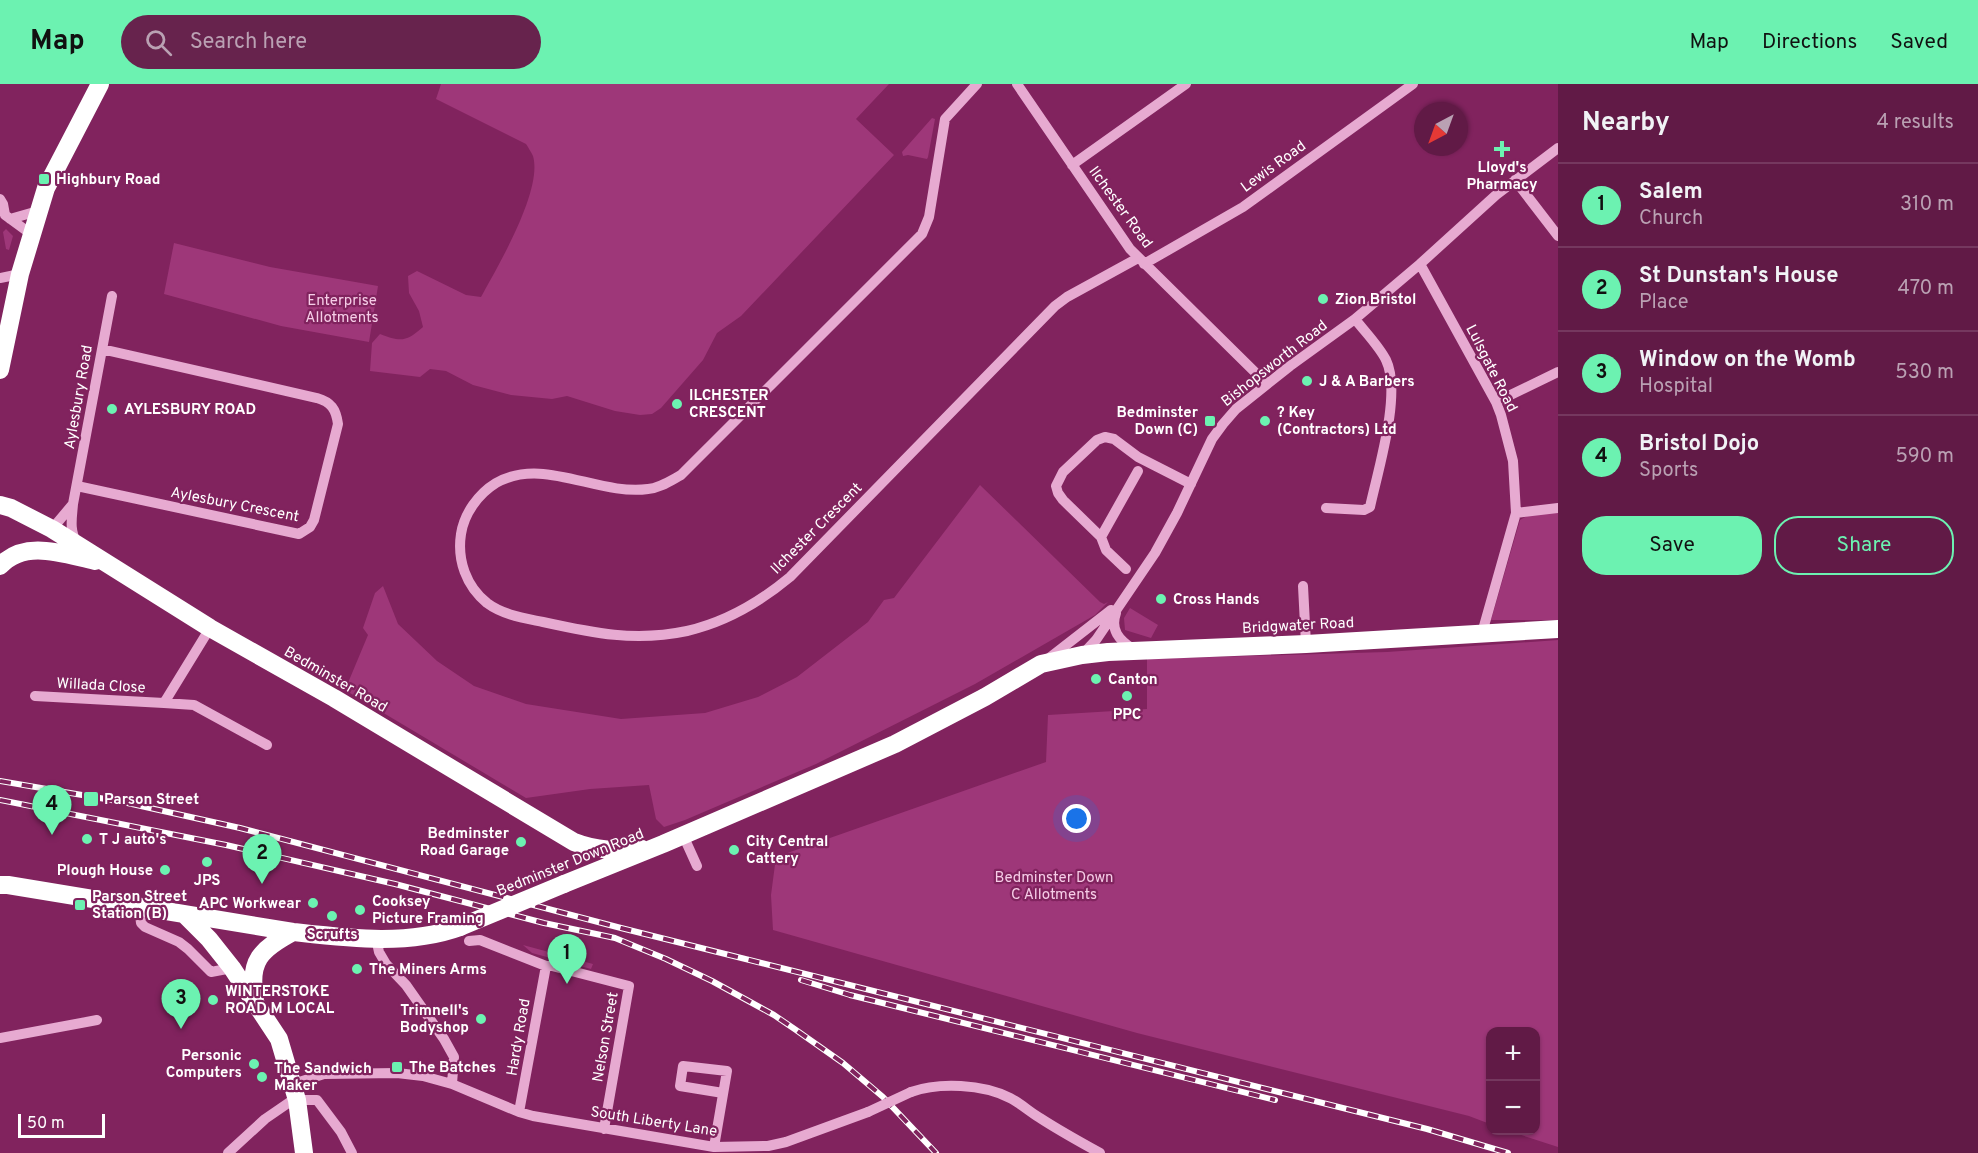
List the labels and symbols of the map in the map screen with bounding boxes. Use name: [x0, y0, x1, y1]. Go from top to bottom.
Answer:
north arrow: [1414, 102, 1468, 156]
street label: Lewis Road: [1238, 137, 1310, 197]
marker: Lloyd's Pharmacy: [1495, 142, 1509, 156]
place label: Lloyd's Pharmacy: [1466, 159, 1538, 195]
street label: Ilchester Road: [1084, 163, 1156, 253]
place label: Highbury Road: [56, 171, 160, 190]
marker: Highbury Road: [37, 172, 51, 186]
place label: Zion Bristol: [1335, 291, 1416, 310]
park label: Enterprise Allotments: [305, 292, 379, 328]
marker: Zion Bristol: [1316, 292, 1330, 306]
street label: Bishopsworth Road: [1218, 317, 1332, 412]
street label: Lulsgate Road: [1460, 322, 1521, 416]
street label: Aylesbury Road: [61, 344, 98, 451]
place label: J & A Barbers: [1319, 373, 1415, 392]
marker: J & A Barbers: [1300, 374, 1314, 388]
place label: ILCHESTER CRESCENT: [689, 387, 769, 423]
marker: ILCHESTER CRESCENT: [670, 397, 684, 411]
place label: AYLESBURY ROAD: [124, 401, 256, 420]
marker: AYLESBURY ROAD: [105, 402, 119, 416]
place label: Bedminster Down (C): [1116, 404, 1199, 440]
place label: ? Key (Contractors) Ltd: [1277, 404, 1397, 440]
marker: Bedminster Down (C): [1203, 414, 1217, 428]
marker: ? Key (Contractors) Ltd: [1258, 414, 1272, 428]
street label: Ilchester Crescent: [767, 479, 867, 579]
street label: Aylesbury Crescent: [169, 484, 301, 527]
place label: Cross Hands: [1173, 591, 1260, 610]
marker: Cross Hands: [1154, 592, 1168, 606]
street label: Bridgwater Road: [1241, 614, 1355, 639]
street label: Bedminster Road: [280, 643, 390, 718]
place label: Canton: [1108, 671, 1158, 690]
marker: Canton: [1089, 672, 1103, 686]
street label: Willada Close: [56, 675, 146, 698]
marker: PPC: [1120, 689, 1134, 703]
place label: PPC: [1113, 706, 1141, 725]
pin: 4: [32, 786, 72, 835]
marker: Parson Street: [82, 790, 100, 808]
place label: Parson Street: [104, 791, 199, 810]
your location: [1062, 804, 1091, 833]
place label: Bedminster Road Garage: [420, 825, 510, 861]
street label: Bedminster Down Road: [494, 825, 647, 902]
place label: T J auto's: [99, 831, 167, 850]
marker: T J auto's: [80, 832, 94, 846]
place label: City Central Cattery: [746, 833, 828, 869]
pin: 2: [242, 834, 282, 884]
marker: Bedminster Road Garage: [514, 835, 528, 849]
marker: City Central Cattery: [727, 843, 741, 857]
marker: JPS: [200, 855, 214, 869]
place label: Plough House: [57, 862, 153, 881]
marker: Plough House: [158, 863, 172, 877]
park label: Bedminster Down C Allotments: [994, 869, 1114, 905]
place label: JPS: [194, 872, 220, 891]
place label: Parson Street Station (B): [92, 888, 187, 924]
place label: Cooksey Picture Framing: [372, 893, 484, 929]
place label: APC Workwear: [199, 895, 302, 914]
marker: APC Workwear: [306, 896, 320, 910]
marker: Parson Street Station (B): [73, 898, 87, 912]
marker: Cooksey Picture Framing: [353, 903, 367, 917]
marker: Scrufts: [325, 909, 339, 923]
place label: Scrufts: [306, 926, 358, 945]
pin: 1: [548, 934, 586, 984]
place label: The Miners Arms: [369, 961, 487, 980]
marker: The Miners Arms: [350, 962, 364, 976]
pin: 3: [162, 980, 201, 1029]
place label: WINTERSTOKE ROAD M LOCAL: [225, 983, 335, 1019]
street label: Nelson Street: [589, 991, 624, 1084]
marker: WINTERSTOKE ROAD M LOCAL: [206, 993, 220, 1007]
street label: Hardy Road: [503, 997, 536, 1077]
place label: Trimnell's Bodyshop: [400, 1002, 469, 1038]
marker: Trimnell's Bodyshop: [474, 1012, 488, 1026]
place label: Personic Computers: [166, 1047, 242, 1083]
marker: Personic Computers: [247, 1057, 261, 1071]
place label: The Batches: [409, 1059, 496, 1078]
place label: The Sandwich Maker: [274, 1060, 372, 1096]
marker: The Batches: [390, 1060, 404, 1074]
marker: The Sandwich Maker: [255, 1070, 269, 1084]
street label: South Liberty Lane: [589, 1103, 719, 1142]
scale bar: [18, 1111, 105, 1138]

